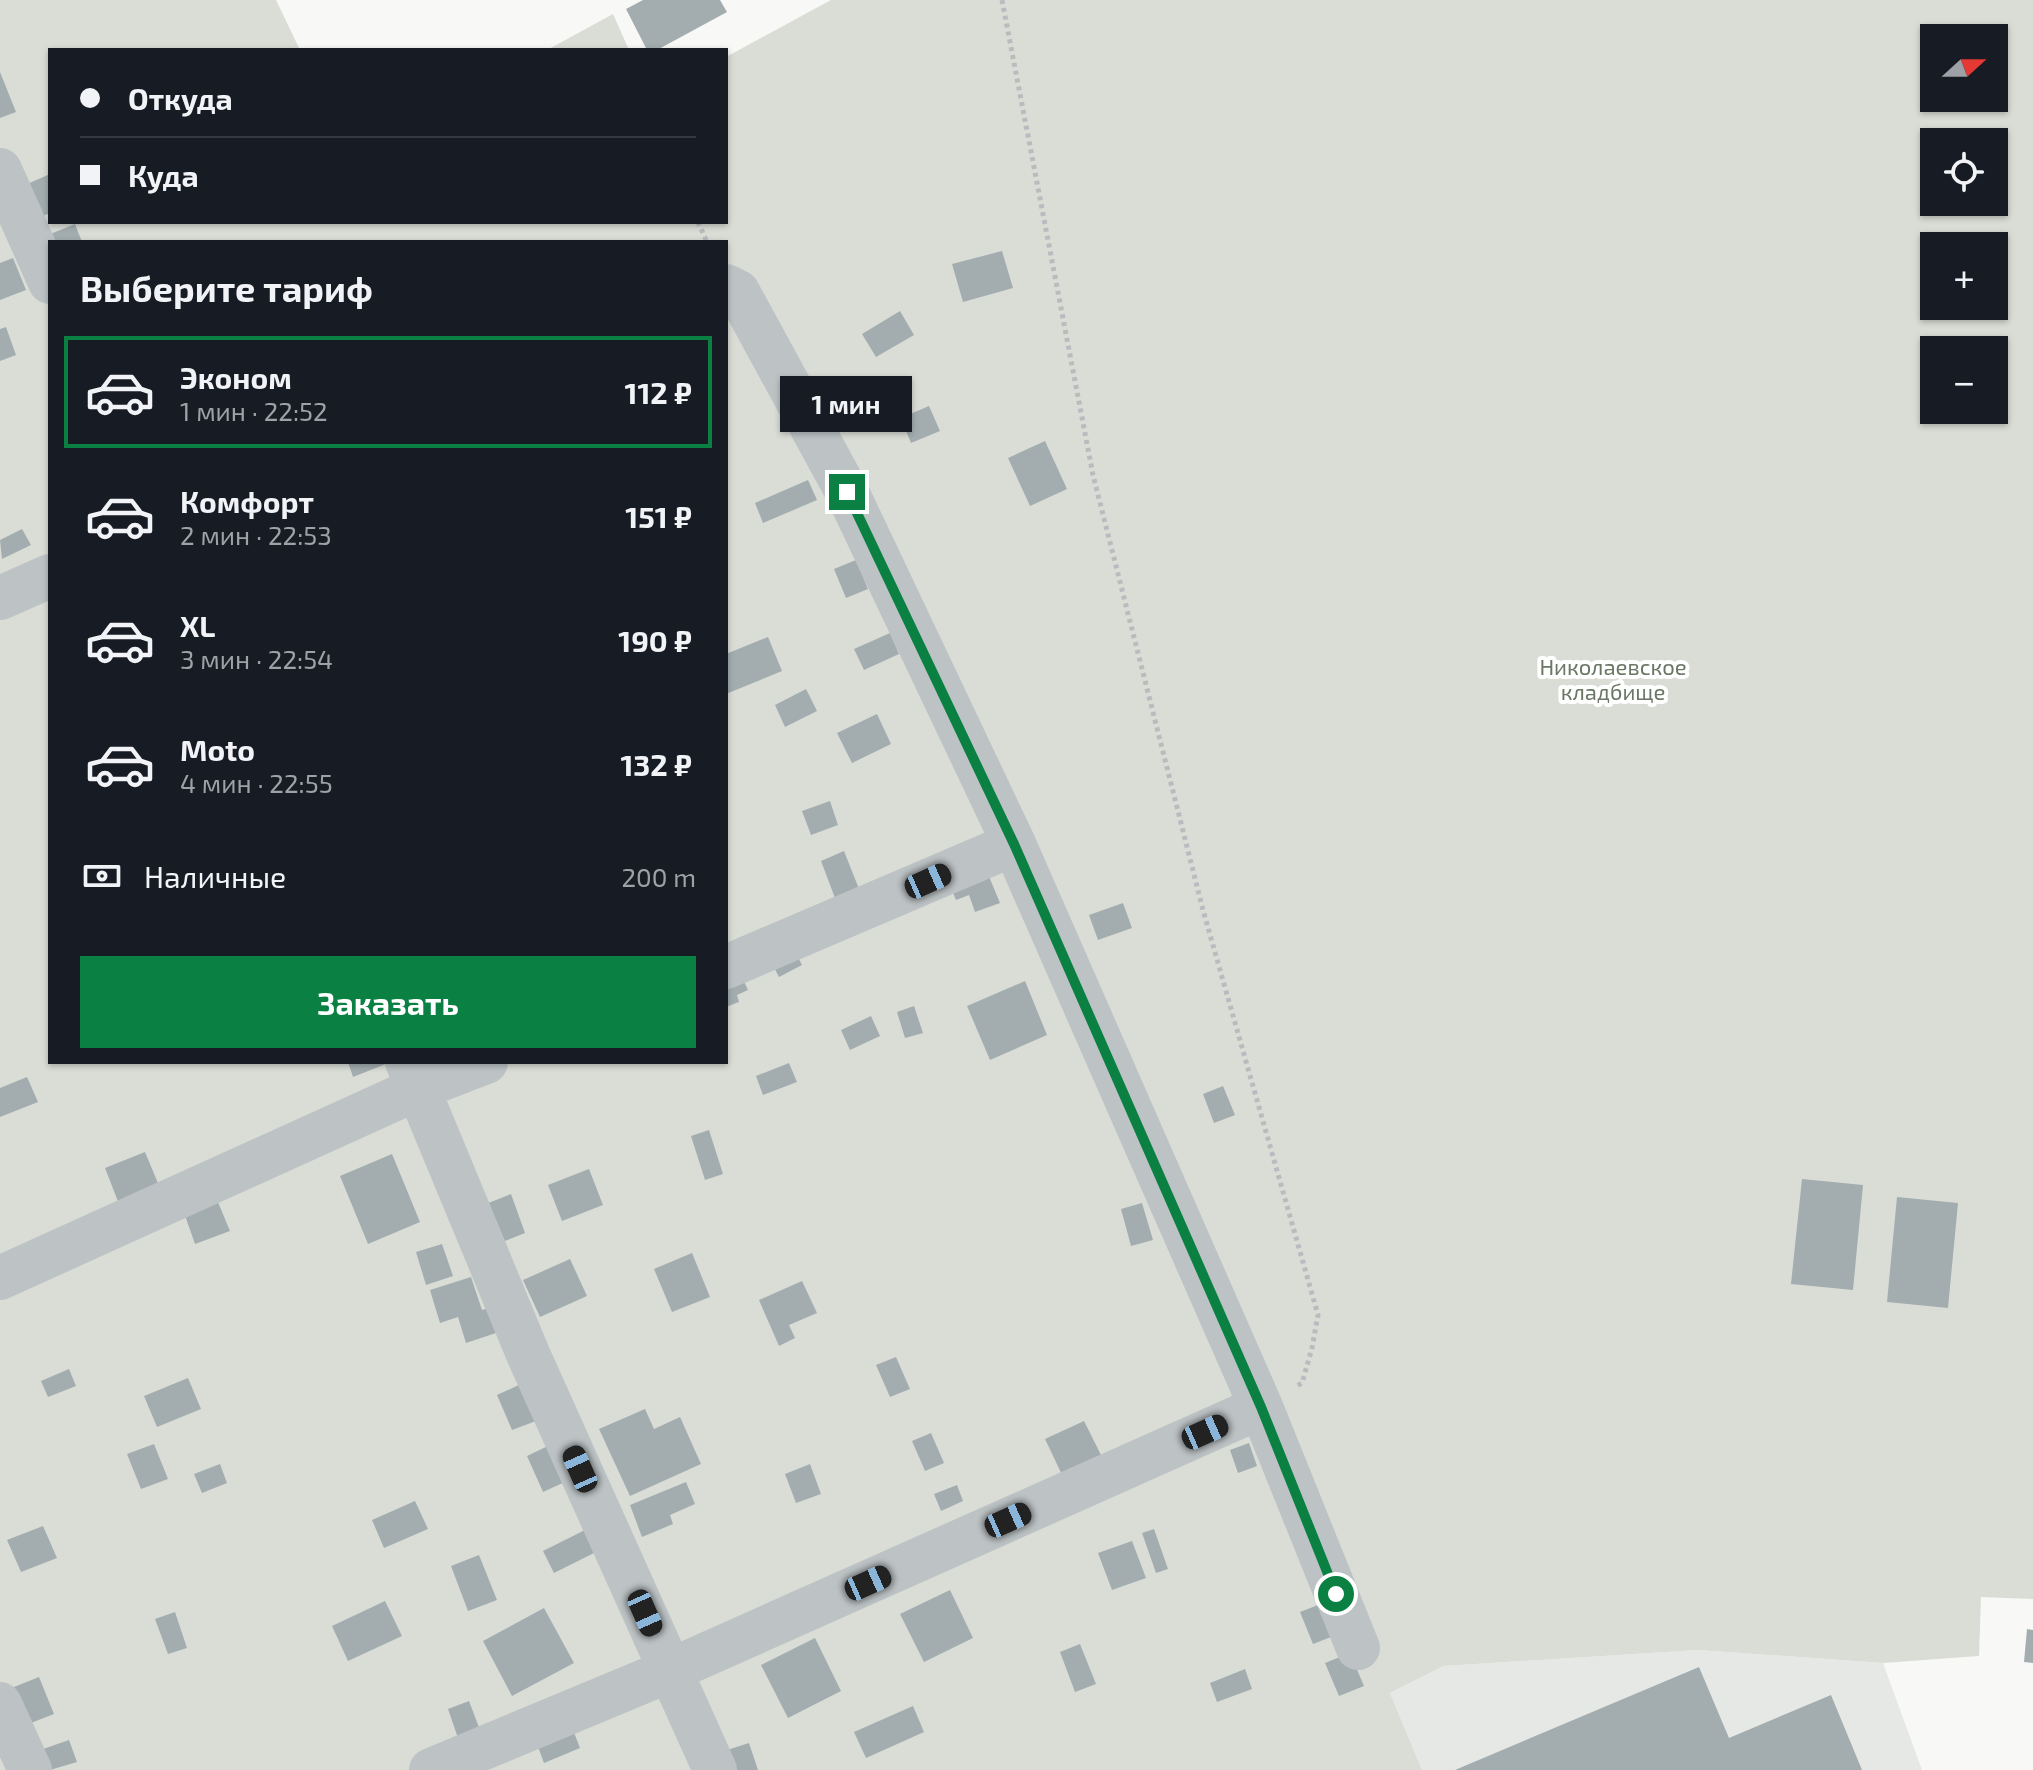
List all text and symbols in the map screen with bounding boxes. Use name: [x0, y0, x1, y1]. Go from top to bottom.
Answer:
north arrow: [1920, 24, 2008, 112]
map controls: [1920, 24, 2008, 424]
text: Откуда: [128, 80, 233, 116]
button: locate: [1920, 128, 2008, 216]
text: Куда: [128, 157, 199, 193]
button: +: [1920, 232, 2008, 320]
text: Выберите тариф: [80, 266, 373, 309]
button: −: [1920, 336, 2008, 424]
icon: car: [84, 356, 156, 428]
text: Эконом: [180, 359, 292, 395]
text: 112 ₽: [624, 374, 692, 410]
callout: 1 мин: [781, 376, 913, 432]
text: 1 мин: [812, 388, 880, 419]
text: 1 мин · 22:52: [180, 395, 328, 426]
route end: [829, 474, 865, 510]
icon: car: [84, 480, 156, 552]
text: Комфорт: [180, 483, 314, 519]
text: 151 ₽: [625, 498, 692, 534]
text: 2 мин · 22:53: [180, 519, 332, 550]
icon: car: [84, 604, 156, 676]
text: XL: [180, 607, 215, 643]
text: 190 ₽: [618, 622, 692, 658]
text: 3 мин · 22:54: [180, 643, 333, 674]
park label: Николаевское кладбище: [1539, 653, 1687, 704]
icon: car: [84, 728, 156, 800]
text: Moto: [180, 731, 255, 767]
text: 132 ₽: [620, 746, 692, 782]
text: 4 мин · 22:55: [180, 767, 333, 798]
icon: cash: [80, 854, 124, 898]
text: Наличные: [144, 858, 286, 894]
car: [901, 860, 955, 902]
text: 200 m: [621, 861, 696, 892]
button: Заказать: [80, 956, 696, 1048]
car: [1178, 1411, 1232, 1453]
car: [559, 1442, 601, 1496]
car: [981, 1499, 1035, 1541]
car: [841, 1562, 895, 1604]
route start: [1318, 1576, 1354, 1612]
car: [624, 1586, 666, 1640]

